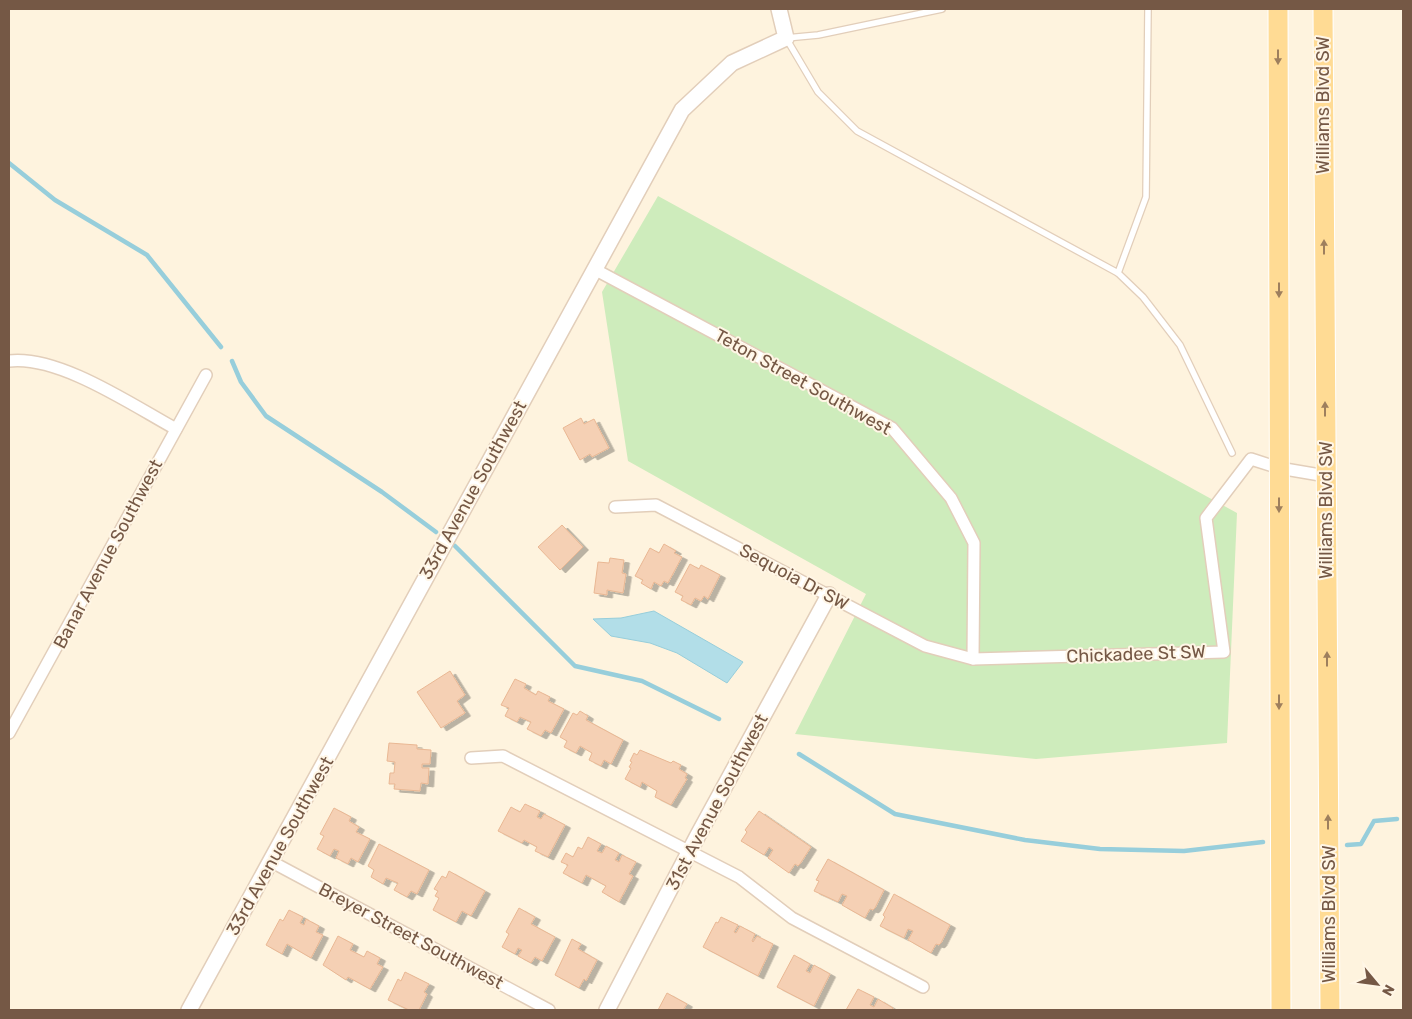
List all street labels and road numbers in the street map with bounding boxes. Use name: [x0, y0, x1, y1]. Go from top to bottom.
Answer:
street label: Williams Blvd SW: [1312, 36, 1334, 174]
street label: Teton Street Southwest: [711, 324, 895, 440]
street label: 33rd Avenue Southwest: [415, 397, 531, 583]
street label: Williams Blvd SW: [1315, 441, 1337, 579]
street label: Banar Avenue Southwest: [49, 456, 167, 652]
street label: Sequoia Dr SW: [736, 539, 852, 615]
street label: Chickadee St SW: [1066, 641, 1206, 667]
street label: 31st Avenue Southwest: [661, 710, 773, 894]
street label: 33rd Avenue Southwest: [222, 753, 338, 939]
street label: Williams Blvd SW: [1318, 845, 1340, 983]
street label: Breyer Street Southwest: [315, 878, 507, 994]

